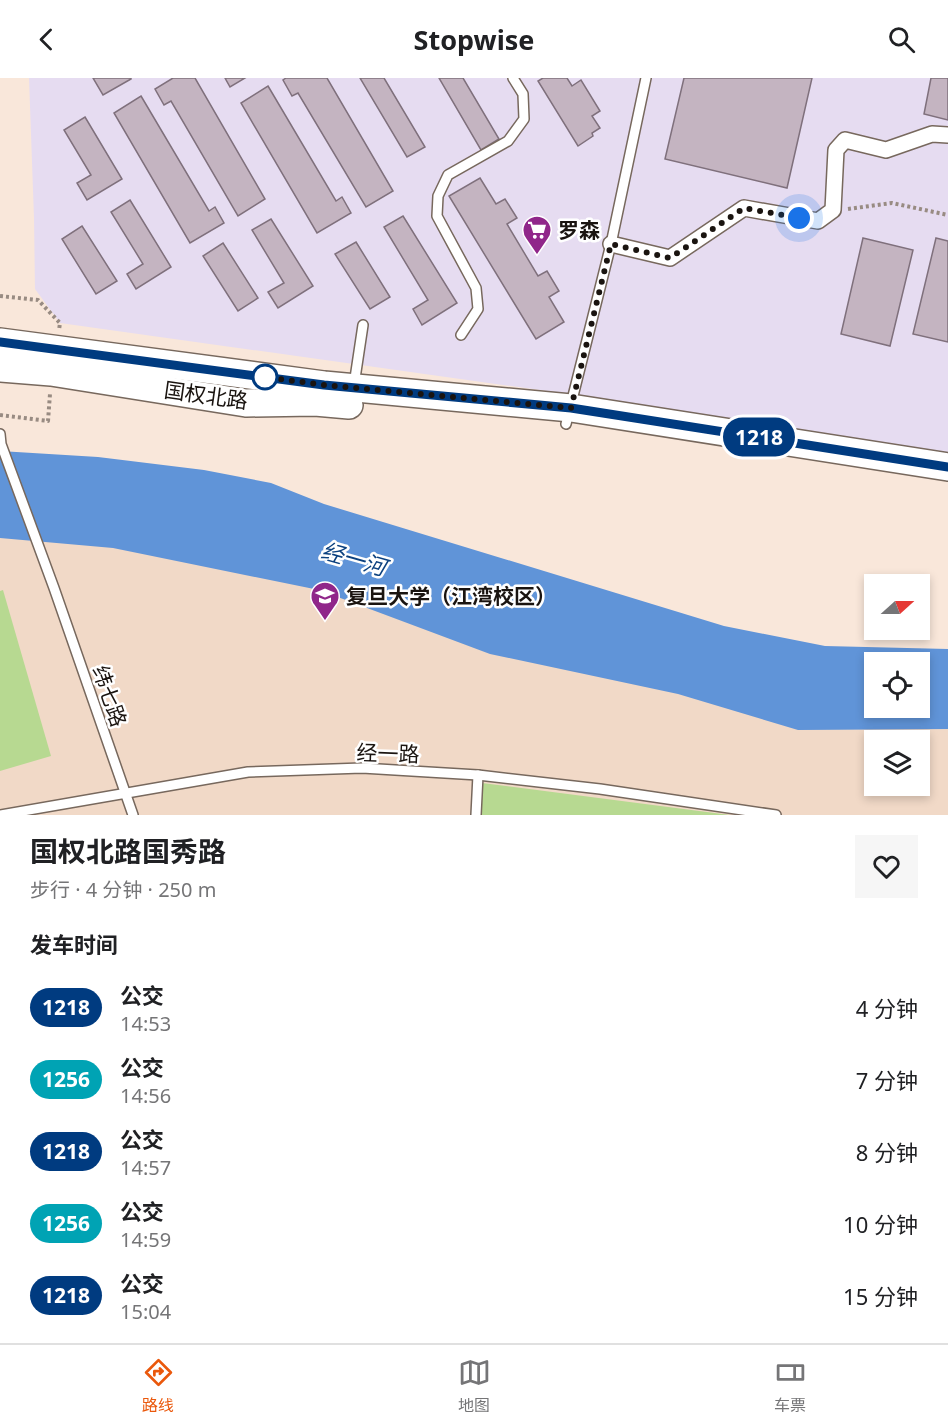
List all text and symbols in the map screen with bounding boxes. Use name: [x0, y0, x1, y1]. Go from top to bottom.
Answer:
text: Stopwise: [414, 21, 534, 58]
icon: back: [30, 23, 63, 56]
icon: search: [885, 23, 918, 56]
your location: [784, 203, 814, 233]
supermarket icon: 罗森: [521, 214, 553, 256]
place label: 罗森: [558, 216, 600, 244]
unlabelled marker: [252, 364, 278, 390]
street label: 国权北路: [162, 375, 250, 415]
line badge: 1218: [717, 418, 801, 456]
text: 1218: [735, 423, 783, 451]
water label: 经一河: [318, 534, 394, 583]
north arrow: [864, 574, 930, 640]
map controls: [864, 574, 930, 796]
school or university icon: 复旦大学（江湾校区）: [309, 580, 341, 622]
place label: 复旦大学（江湾校区）: [346, 582, 556, 610]
button: locate: [864, 652, 930, 718]
street label: 纬七路: [87, 662, 133, 730]
button: layers: [864, 730, 930, 796]
street label: 经一路: [356, 738, 420, 768]
text: 国权北路国秀路: [30, 832, 226, 870]
button: heart: [855, 835, 918, 898]
text: 步行 · 4 分钟 · 250 m: [30, 876, 216, 903]
text: 发车时间: [30, 929, 118, 959]
text: 公交: [120, 980, 164, 1010]
text: 1218: [42, 993, 90, 1021]
text: 4 分钟: [856, 993, 918, 1023]
text: 14:53: [120, 1010, 171, 1037]
text: 公交: [120, 1052, 164, 1082]
text: 1256: [42, 1065, 90, 1093]
text: 7 分钟: [856, 1065, 918, 1095]
text: 14:56: [120, 1082, 171, 1109]
text: 公交: [120, 1124, 164, 1154]
text: 1218: [42, 1137, 90, 1165]
text: 8 分钟: [856, 1137, 918, 1167]
text: 14:57: [120, 1154, 171, 1181]
text: 公交: [120, 1196, 164, 1226]
text: 1256: [42, 1209, 90, 1237]
text: 10 分钟: [843, 1209, 918, 1239]
text: 14:59: [120, 1226, 171, 1253]
text: 公交: [120, 1268, 164, 1298]
text: 1218: [42, 1281, 90, 1309]
text: 15 分钟: [843, 1281, 918, 1311]
text: 15:04: [120, 1298, 171, 1325]
tab: 路线: [142, 1356, 175, 1416]
tab: 地图: [458, 1356, 491, 1416]
tab: 车票: [774, 1356, 807, 1416]

